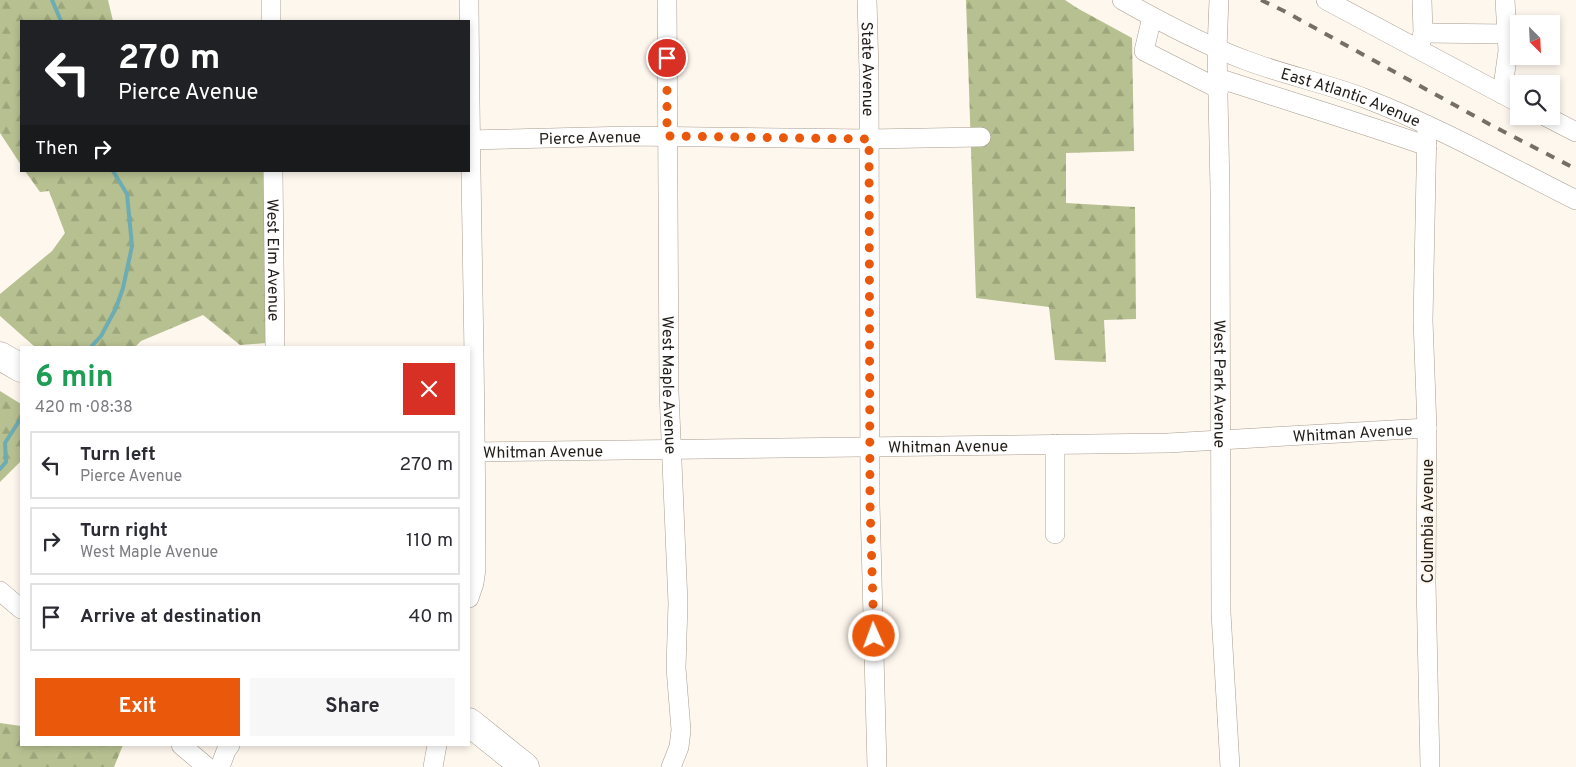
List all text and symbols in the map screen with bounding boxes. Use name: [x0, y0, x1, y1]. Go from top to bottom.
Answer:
north arrow: [1510, 15, 1560, 65]
map controls: [1510, 15, 1560, 125]
street label: State Avenue: [856, 21, 877, 116]
text: 270 m: [118, 37, 220, 81]
pin: [646, 37, 688, 79]
icon: left: [35, 40, 100, 105]
icon: arrive: [653, 44, 681, 72]
street label: East Atlantic Avenue: [1278, 65, 1423, 133]
button: search: [1510, 75, 1560, 125]
text: Pierce Avenue: [118, 80, 258, 107]
street label: Pierce Avenue: [539, 128, 641, 150]
icon: right: [88, 135, 116, 163]
text: Then: [35, 137, 78, 161]
street label: West Elm Avenue: [261, 199, 283, 322]
street label: West Maple Avenue: [657, 316, 680, 455]
street label: West Park Avenue: [1208, 320, 1229, 448]
text: 6 min: [35, 360, 113, 397]
button: close: [403, 363, 455, 415]
text: 420 m · 08:38: [35, 398, 133, 418]
street label: Whitman Avenue: [1292, 421, 1413, 448]
street label: Whitman Avenue: [888, 437, 1008, 459]
street label: Whitman Avenue: [483, 442, 603, 464]
text: Turn left: [80, 443, 156, 467]
icon: left: [37, 451, 65, 479]
text: 270 m: [399, 453, 453, 477]
street label: Columbia Avenue: [1419, 459, 1439, 583]
text: Pierce Avenue: [80, 467, 182, 487]
text: Turn right: [80, 519, 168, 543]
icon: right: [37, 527, 65, 555]
text: 110 m: [406, 529, 453, 553]
text: West Maple Avenue: [80, 543, 218, 563]
icon: arrive: [37, 603, 65, 631]
text: Arrive at destination: [80, 605, 261, 629]
text: 40 m: [408, 605, 453, 629]
position arrow: [847, 609, 899, 661]
button: Exit: [35, 678, 240, 736]
button: Share: [250, 678, 455, 736]

